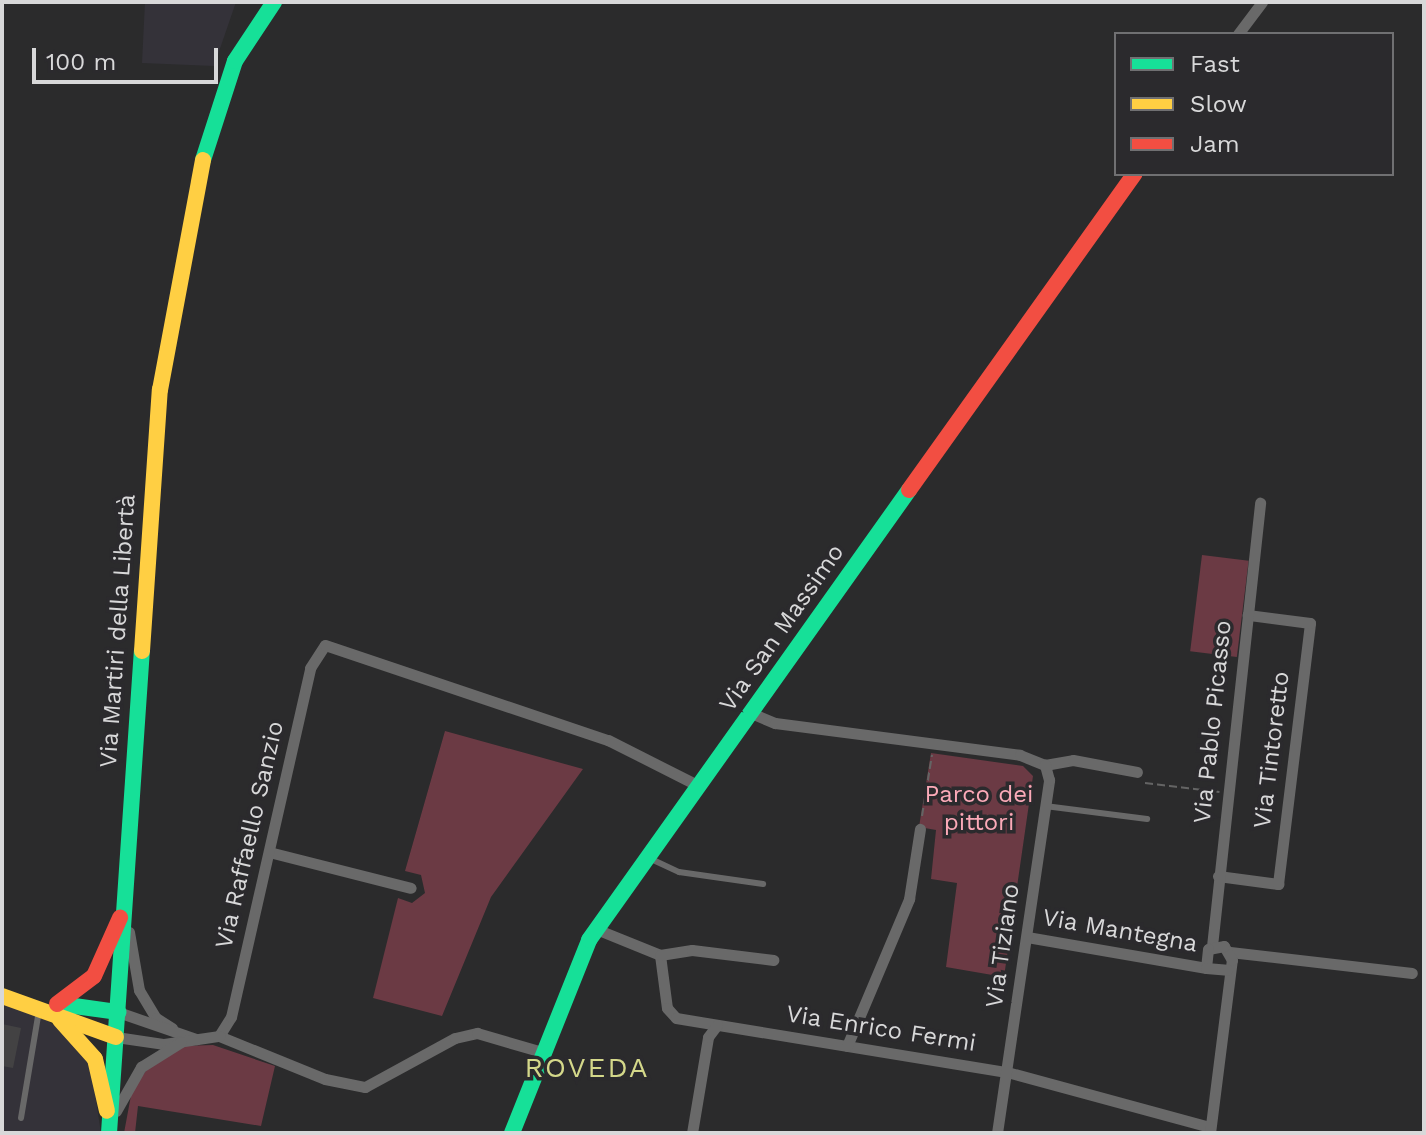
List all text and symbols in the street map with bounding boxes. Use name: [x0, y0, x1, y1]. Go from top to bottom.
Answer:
scale bar: [36, 32, 222, 82]
legend: [1114, 32, 1394, 176]
text: 100 m: [46, 48, 116, 76]
text: Fast: [1190, 50, 1240, 78]
text: Slow: [1190, 90, 1247, 118]
text: Jam: [1190, 130, 1240, 158]
street label: Via Martiri della Libertà: [94, 493, 142, 769]
street label: Via San Massimo: [713, 538, 851, 718]
street label: Via Pablo Picasso: [1188, 619, 1238, 825]
street label: Via Tintoretto: [1248, 669, 1296, 831]
street label: Via Raffaello Sanzio: [210, 718, 290, 952]
park label: Parco dei pittori: [925, 781, 1033, 837]
street label: Via Tiziano: [980, 881, 1026, 1011]
street label: Via Mantegna: [1040, 903, 1200, 959]
street label: Via Enrico Fermi: [784, 1000, 978, 1058]
district label: ROVEDA: [524, 1051, 650, 1085]

